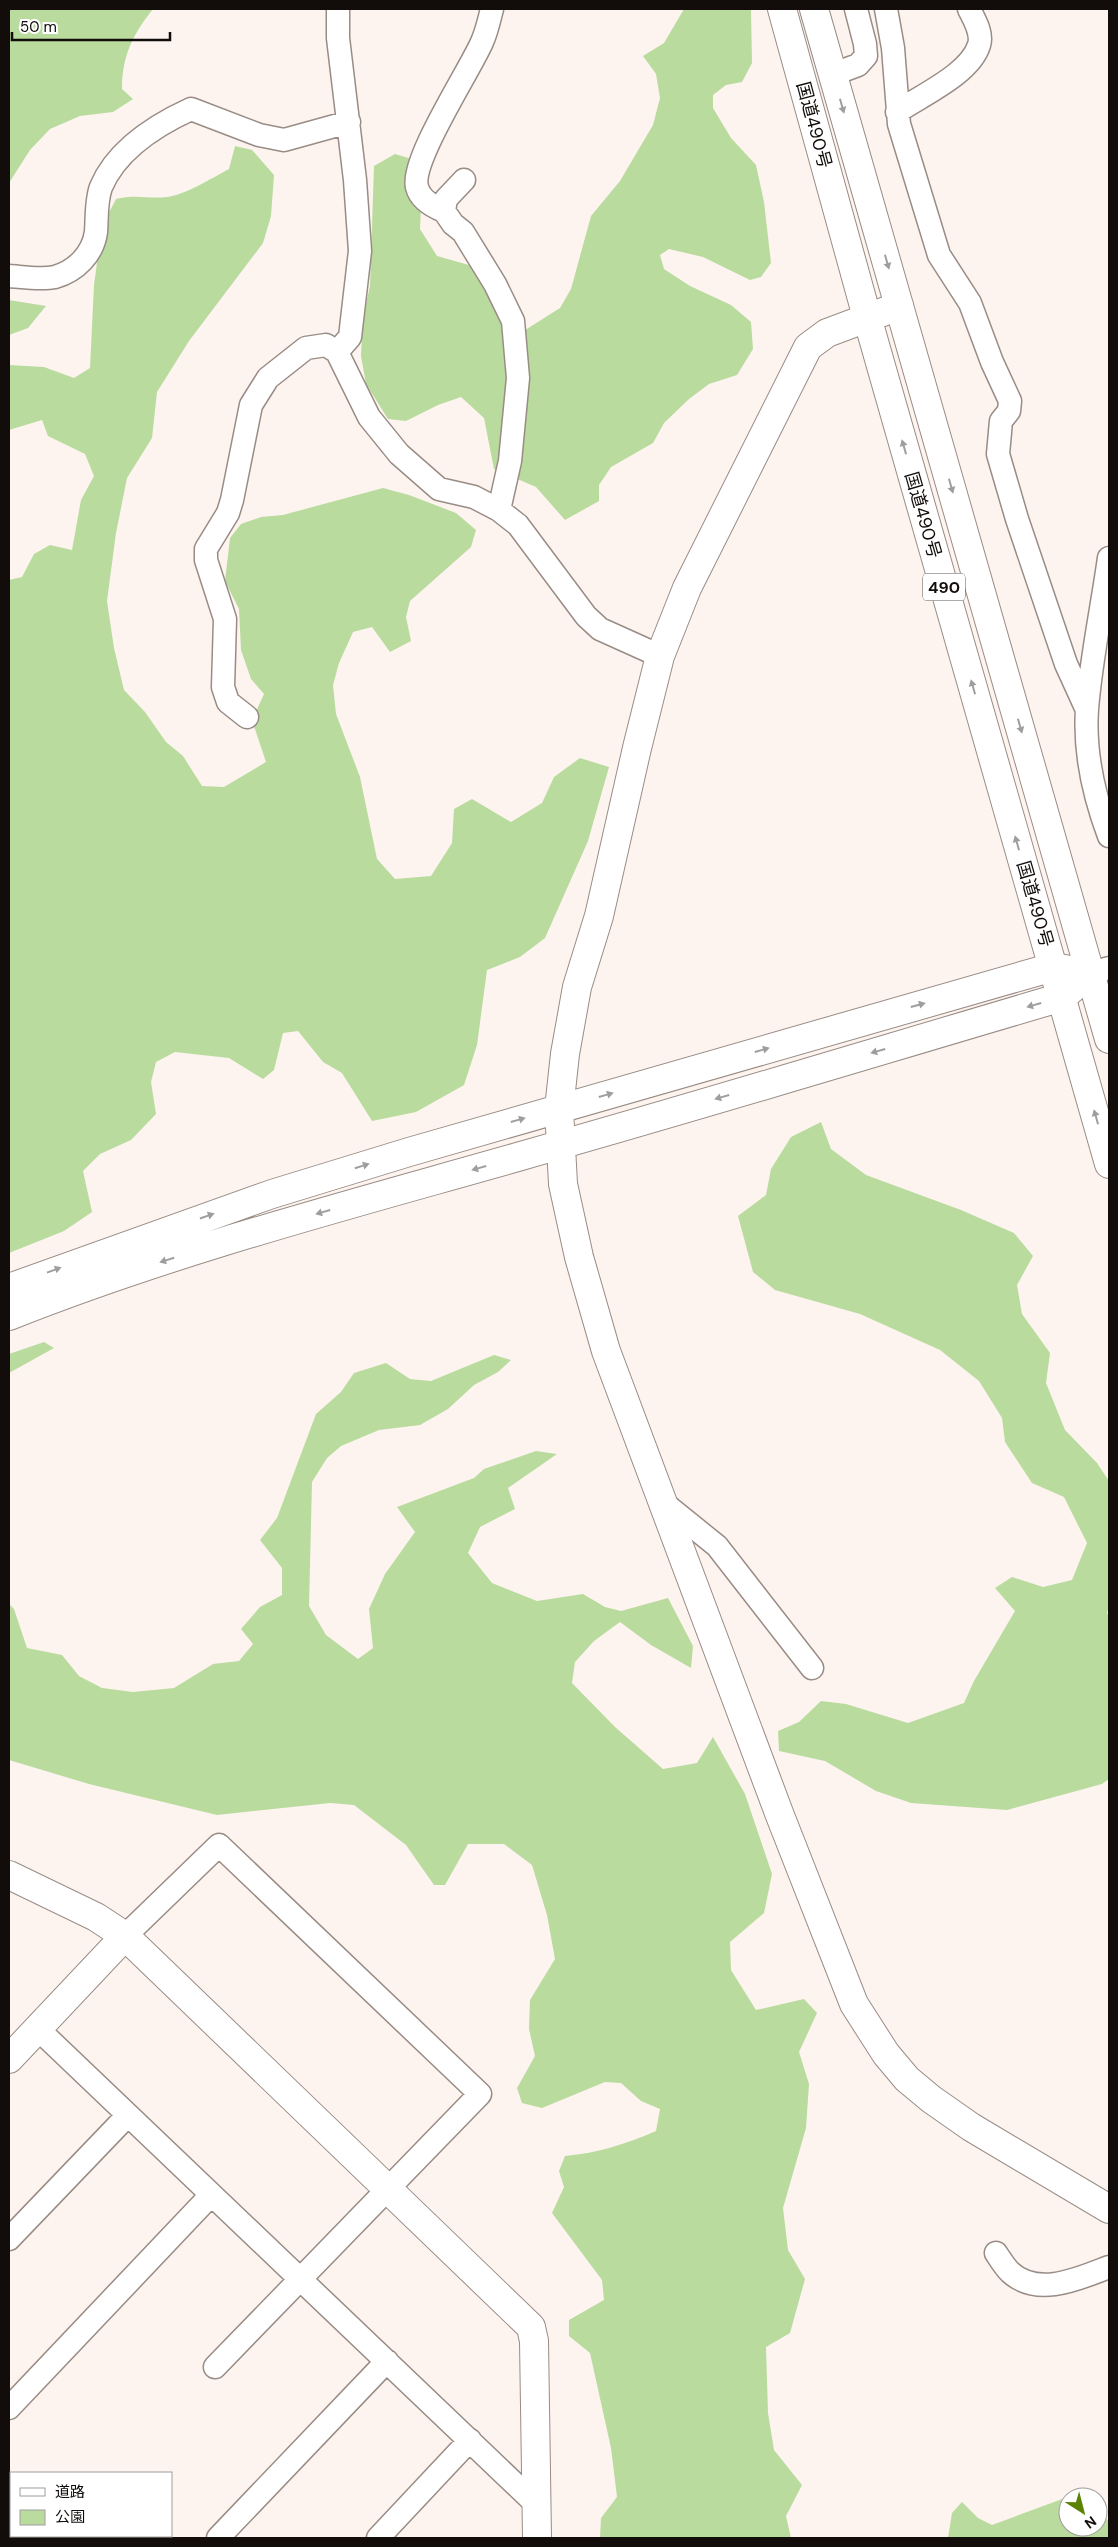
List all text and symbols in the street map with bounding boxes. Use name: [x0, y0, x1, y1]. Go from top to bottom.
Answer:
scale bar: [12, 10, 170, 42]
text: 50 m: [20, 17, 57, 37]
street label: 国道490号: [791, 79, 837, 171]
one-way arrow: [839, 98, 847, 113]
one-way arrow: [883, 255, 891, 270]
one-way arrow: [899, 439, 907, 454]
street label: 国道490号: [899, 469, 947, 561]
one-way arrow: [947, 478, 955, 493]
road number: 490: [923, 574, 965, 600]
one-way arrow: [968, 680, 976, 695]
one-way arrow: [1016, 719, 1024, 734]
one-way arrow: [1013, 836, 1021, 851]
street label: 国道490号: [1011, 858, 1059, 950]
one-way arrow: [910, 1000, 925, 1008]
one-way arrow: [1026, 1002, 1041, 1010]
one-way arrow: [754, 1046, 769, 1054]
one-way arrow: [871, 1048, 886, 1056]
one-way arrow: [598, 1091, 613, 1099]
one-way arrow: [715, 1093, 730, 1101]
one-way arrow: [1092, 1110, 1100, 1125]
one-way arrow: [511, 1116, 526, 1124]
one-way arrow: [355, 1162, 370, 1170]
one-way arrow: [471, 1164, 487, 1172]
one-way arrow: [315, 1209, 330, 1217]
one-way arrow: [200, 1212, 215, 1219]
one-way arrow: [160, 1256, 175, 1264]
one-way arrow: [47, 1266, 62, 1274]
legend: [10, 2472, 172, 2537]
text: 道路: [55, 2482, 85, 2502]
north arrow: [1058, 2487, 1108, 2537]
text: 公園: [55, 2507, 85, 2527]
text: N: [1081, 2512, 1100, 2533]

